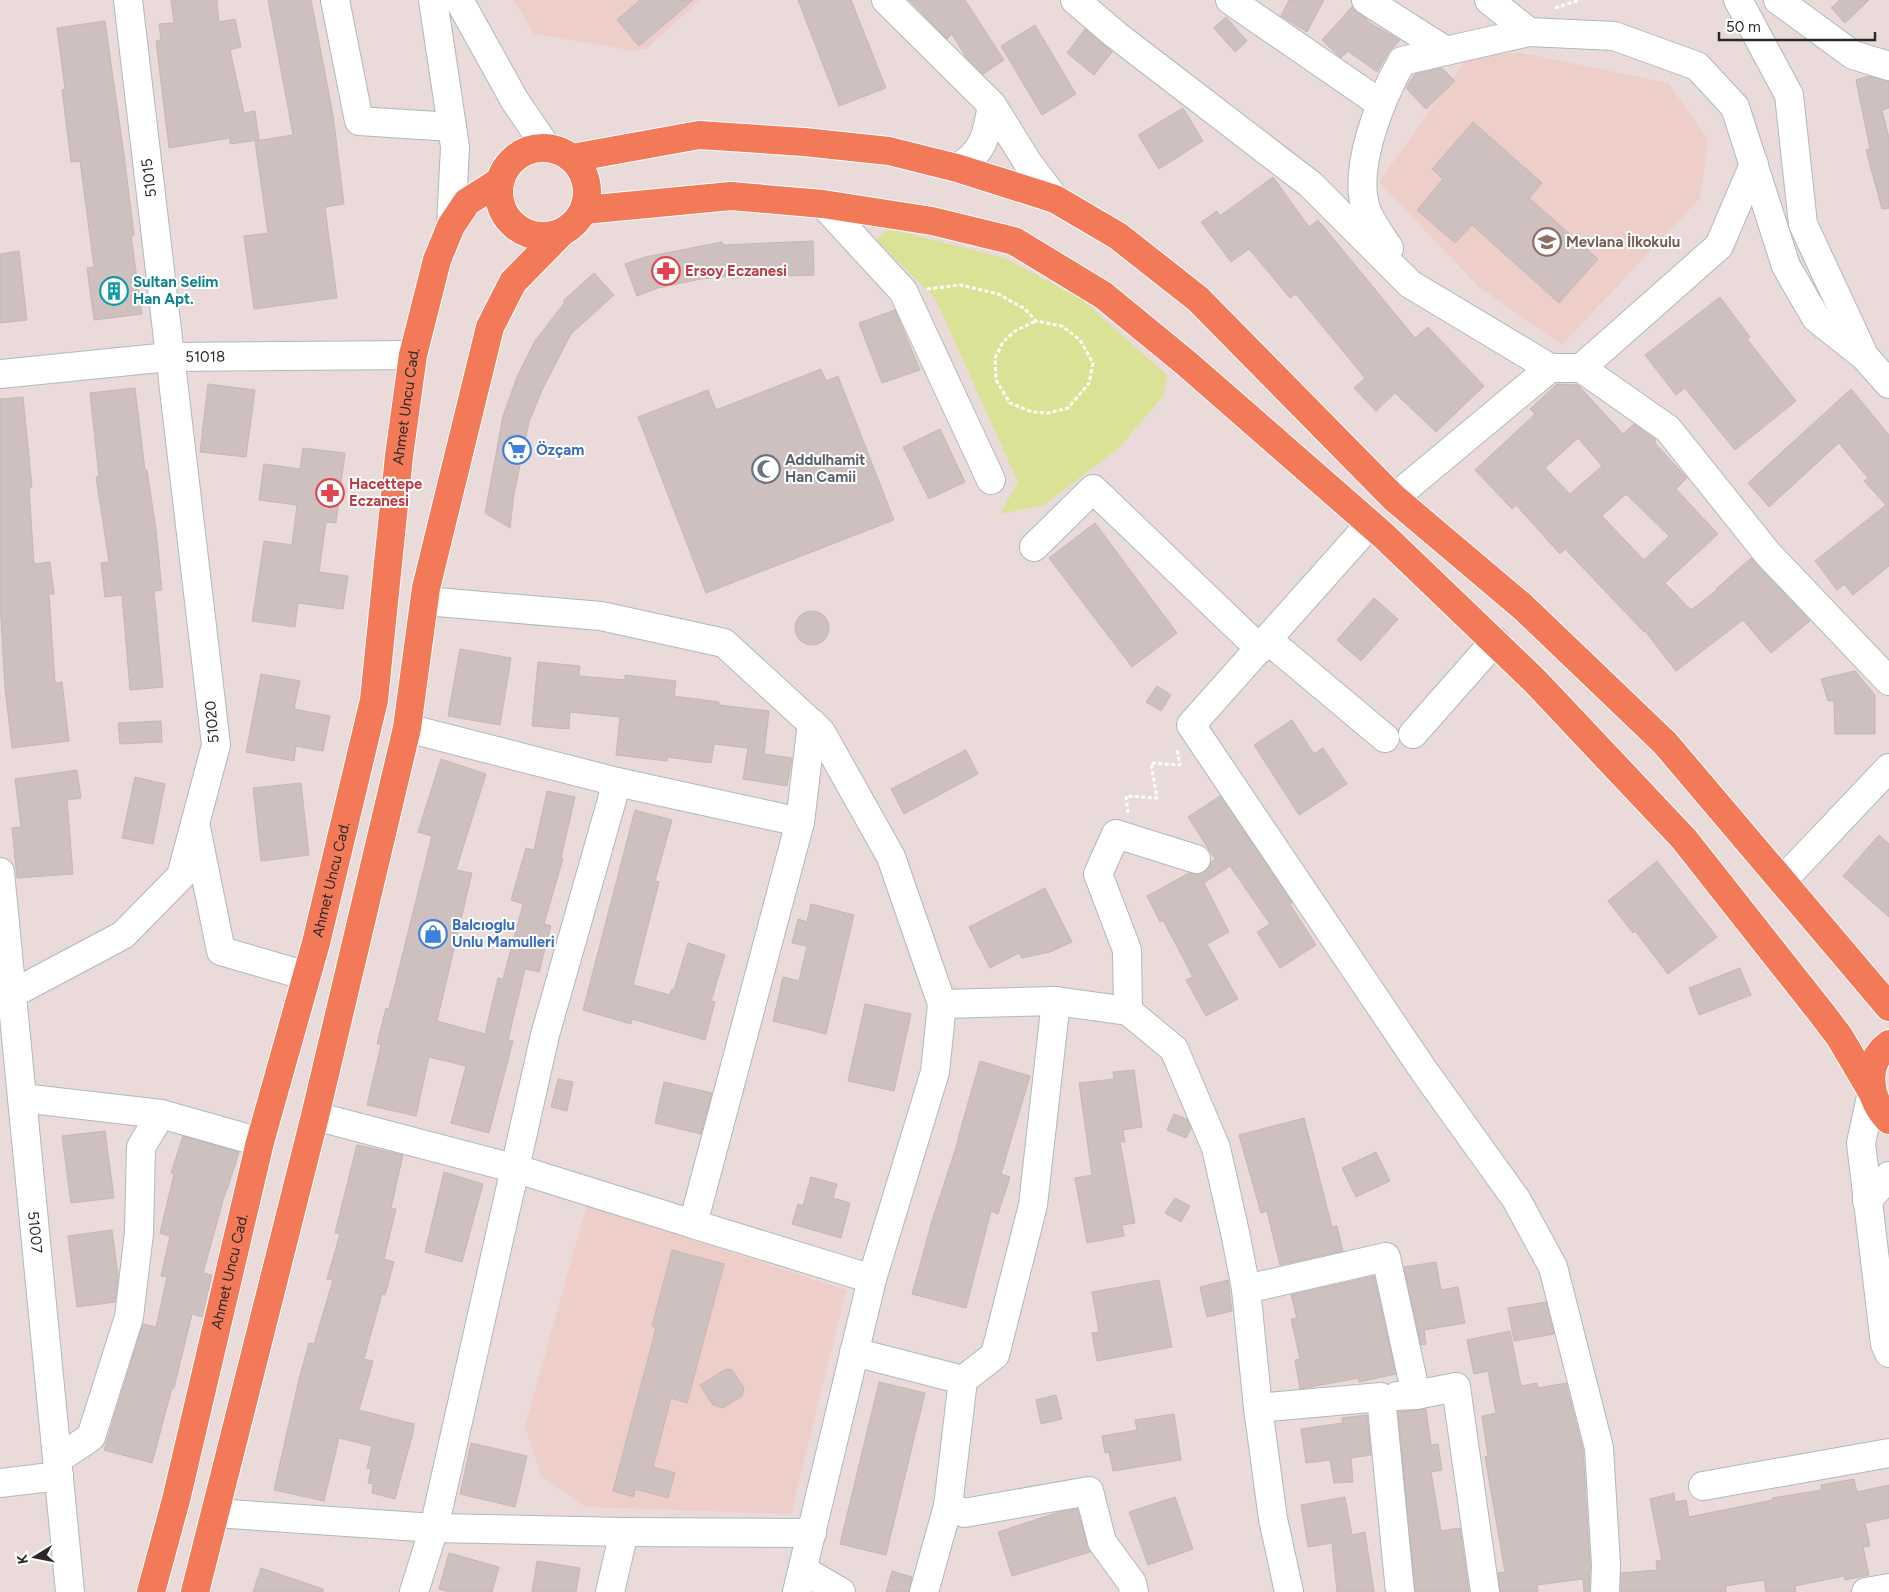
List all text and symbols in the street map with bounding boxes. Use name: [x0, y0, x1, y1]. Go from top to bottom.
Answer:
scale bar: [1719, 10, 1875, 42]
text: 50 m: [1726, 18, 1761, 36]
street label: 51015: [138, 157, 160, 199]
school or university icon: Mevlana İlkokulu: [1532, 227, 1562, 257]
place label: Mevlana İlkokulu: [1566, 232, 1680, 251]
pharmacy icon: Ersoy Eczanesi: [651, 256, 681, 286]
place label: Ersoy Eczanesi: [685, 262, 787, 280]
place label: Sultan Selim Han Apt.: [133, 273, 218, 308]
building icon: Sultan Selim Han Apt.: [99, 276, 129, 306]
street label: Ahmet Uncu Cad.: [389, 346, 424, 466]
street label: 51018: [185, 348, 225, 366]
supermarket icon: Özçam: [502, 435, 532, 465]
place label: Özçam: [536, 440, 584, 459]
place label: Addulhamit Han Camii: [785, 451, 865, 486]
mosque icon: Addulhamit Han Camii: [751, 454, 781, 484]
place label: Hacettepe Eczanesi: [349, 475, 423, 510]
pharmacy icon: Hacettepe Eczanesi: [315, 478, 345, 508]
street label: 51020: [201, 700, 223, 744]
street label: Ahmet Uncu Cad.: [309, 820, 354, 939]
place label: Balcıoglu Unlu Mamulleri: [452, 916, 555, 951]
shop icon: Balcıoglu Unlu Mamulleri: [418, 919, 448, 949]
street label: 51007: [24, 1210, 46, 1254]
street label: Ahmet Uncu Cad.: [207, 1212, 252, 1331]
north arrow: [10, 1532, 60, 1582]
text: K: [13, 1552, 32, 1565]

